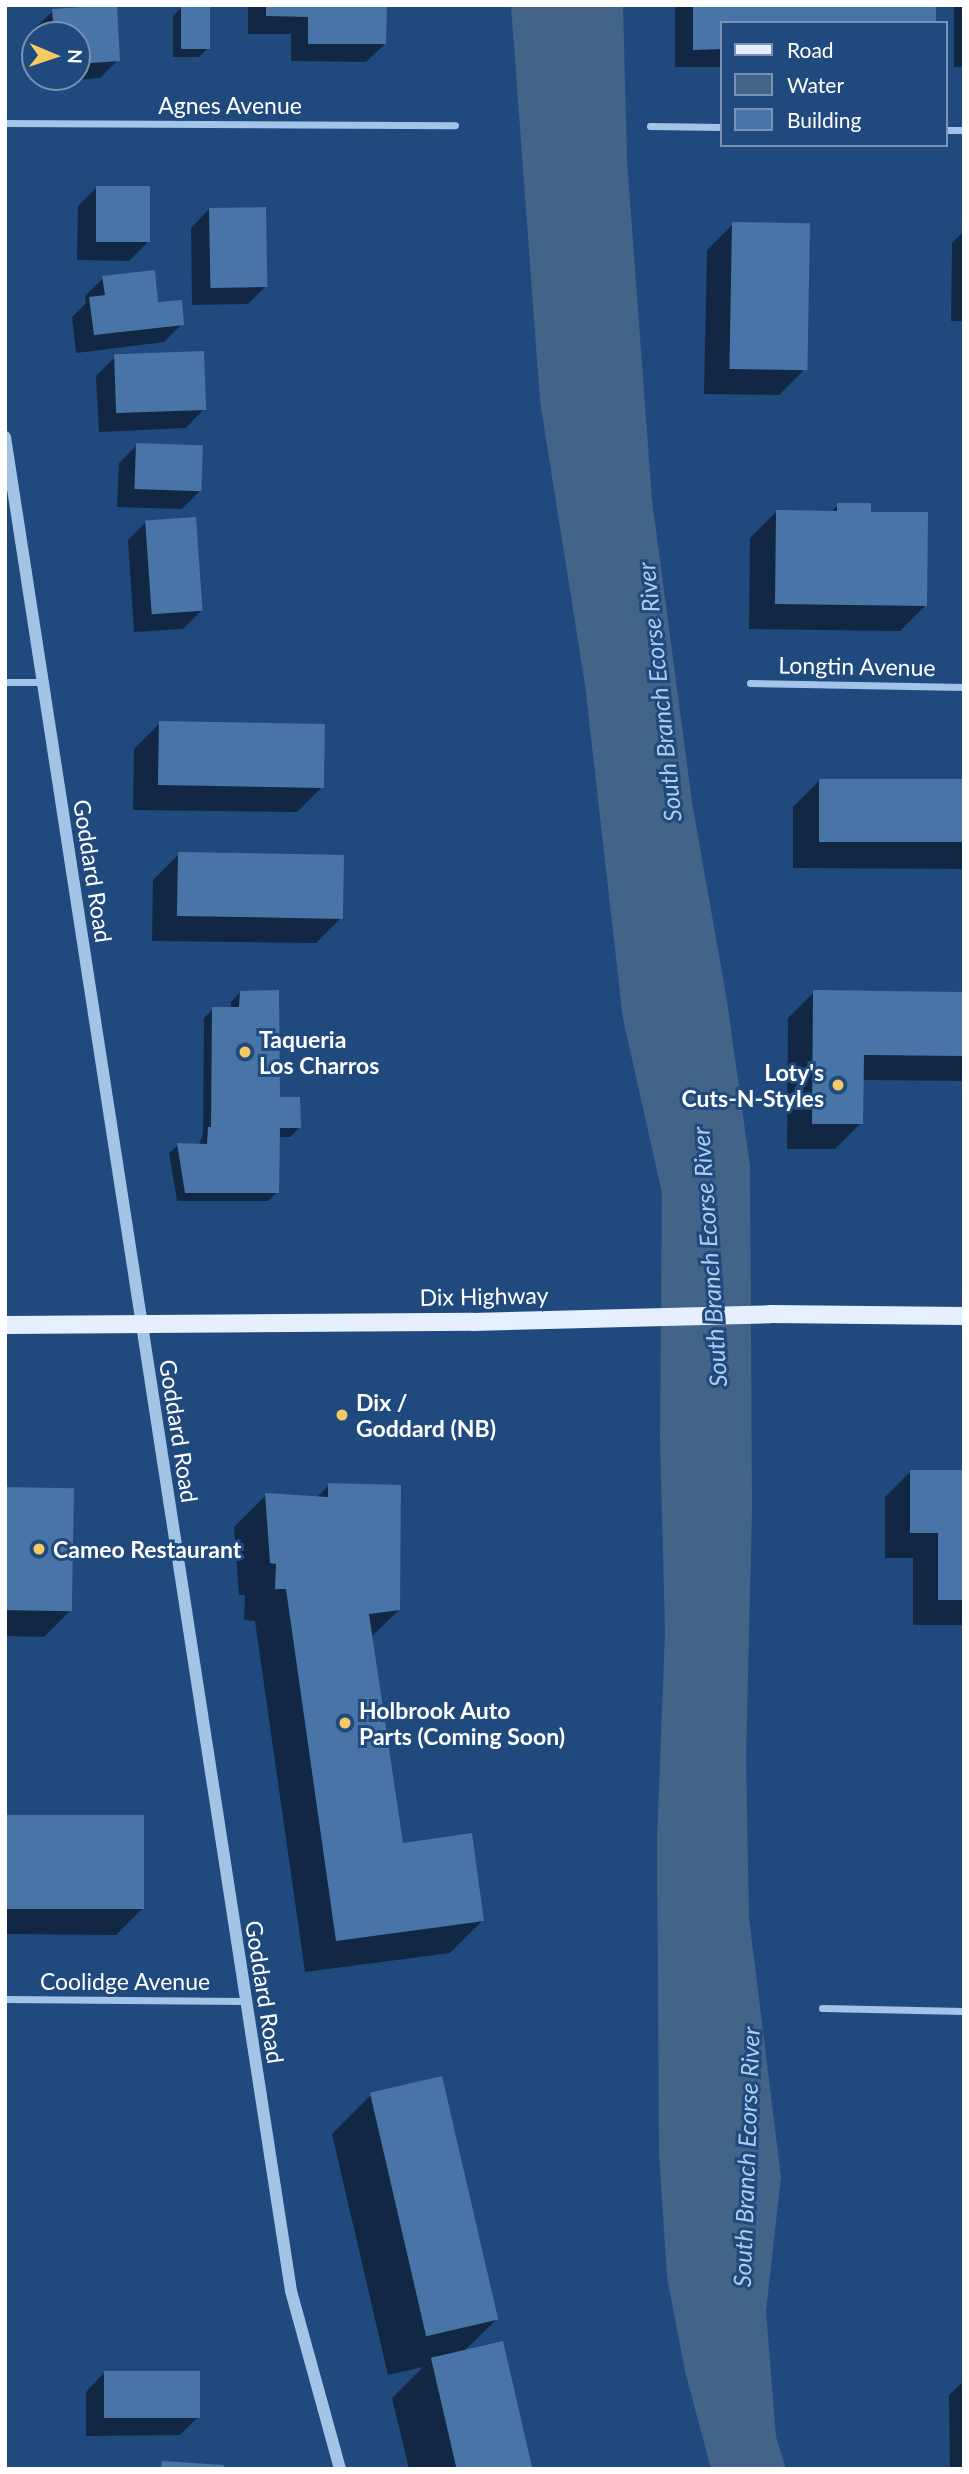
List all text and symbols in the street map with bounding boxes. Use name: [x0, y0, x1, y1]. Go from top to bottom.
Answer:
north arrow: [21, 21, 91, 91]
legend: [720, 21, 948, 147]
text: Road: [787, 37, 834, 62]
text: N: [64, 49, 87, 64]
text: Water: [787, 72, 844, 97]
street label: Agnes Avenue: [158, 91, 302, 119]
text: Building: [787, 107, 862, 132]
water label: South Branch Ecorse River: [631, 561, 687, 823]
street label: Longtin Avenue: [778, 651, 936, 681]
street label: Goddard Road: [68, 797, 118, 945]
place label: Taqueria Los Charros: [259, 1025, 379, 1079]
marker: Taqueria Los Charros: [237, 1044, 253, 1060]
place label: Loty's Cuts-N-Styles: [682, 1058, 824, 1112]
marker: Loty's Cuts-N-Styles: [830, 1077, 846, 1093]
water label: South Branch Ecorse River: [686, 1126, 732, 1388]
street label: Dix Highway: [419, 1281, 549, 1311]
street label: Goddard Road: [154, 1357, 204, 1505]
place label: Dix / Goddard (NB): [356, 1388, 496, 1442]
marker: Dix / Goddard (NB): [334, 1407, 350, 1423]
place label: Cameo Restaurant: [53, 1535, 241, 1563]
marker: Cameo Restaurant: [31, 1541, 47, 1557]
place label: Holbrook Auto Parts (Coming Soon): [359, 1696, 565, 1750]
marker: Holbrook Auto Parts (Coming Soon): [337, 1715, 353, 1731]
street label: Goddard Road: [240, 1918, 290, 2066]
street label: Coolidge Avenue: [40, 1967, 210, 1995]
water label: South Branch Ecorse River: [727, 2026, 765, 2288]

